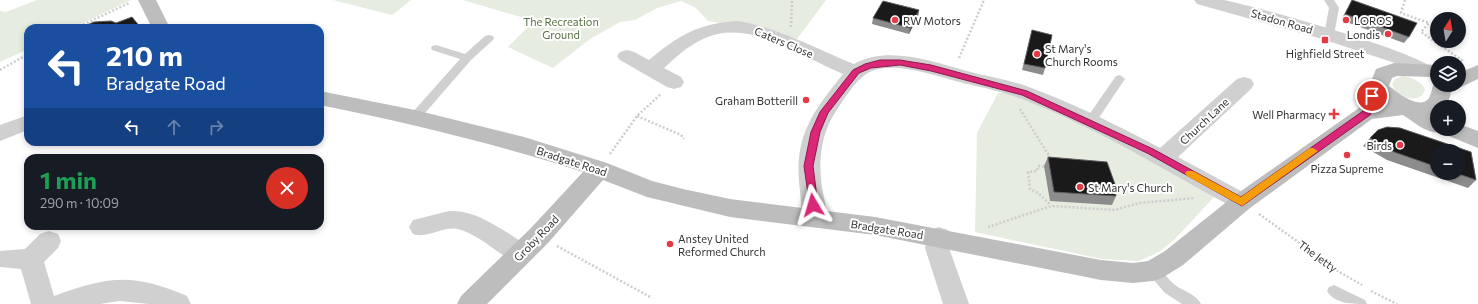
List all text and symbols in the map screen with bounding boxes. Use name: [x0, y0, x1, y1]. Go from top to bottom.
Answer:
street label: Stadon Road: [1250, 6, 1314, 36]
north arrow: [1430, 12, 1466, 48]
map controls: [1430, 12, 1466, 180]
place label: RW Motors: [903, 14, 961, 27]
place label: LOROS: [1354, 14, 1392, 27]
park label: The Recreation Ground: [523, 15, 599, 41]
marker: RW Motors: [890, 15, 900, 25]
marker: LOROS: [1341, 15, 1351, 25]
street label: Caters Close: [753, 24, 815, 60]
place label: Londis: [1347, 28, 1380, 41]
marker: Londis: [1383, 29, 1393, 39]
marker: Highfield Street: [1320, 35, 1330, 45]
text: 210 m: [106, 38, 183, 72]
icon: left: [40, 40, 92, 92]
place label: St Mary's Church Rooms: [1045, 42, 1118, 68]
place label: Highfield Street: [1286, 47, 1365, 60]
marker: St Mary's Church Rooms: [1032, 49, 1042, 59]
button: layers: [1430, 56, 1466, 92]
text: Bradgate Road: [106, 72, 226, 94]
pin: [1355, 79, 1389, 113]
icon: arrive: [1361, 85, 1383, 107]
place label: Graham Botterill: [715, 94, 798, 107]
marker: Graham Botterill: [801, 95, 811, 105]
street label: Church Lane: [1177, 95, 1231, 147]
button: +: [1430, 100, 1466, 136]
place label: Well Pharmacy: [1252, 108, 1326, 121]
marker: Well Pharmacy: [1329, 109, 1339, 119]
icon: left: [121, 116, 143, 138]
icon: ahead: [163, 116, 185, 138]
icon: right: [205, 116, 227, 138]
place label: Birds: [1367, 139, 1392, 152]
marker: Birds: [1395, 140, 1405, 150]
street label: Bradgate Road: [535, 144, 609, 178]
button: −: [1430, 144, 1466, 180]
marker: Pizza Supreme: [1342, 150, 1352, 160]
place label: Pizza Supreme: [1310, 162, 1384, 175]
text: 1 min: [40, 165, 97, 194]
button: close: [266, 167, 308, 209]
place label: St Mary's Church: [1088, 181, 1172, 194]
marker: St Mary's Church: [1075, 182, 1085, 192]
position arrow: [792, 184, 834, 226]
text: 290 m · 10:09: [40, 195, 119, 211]
street label: Groby Road: [511, 212, 561, 264]
street label: Bradgate Road: [850, 217, 924, 241]
place label: Anstey United Reformed Church: [678, 232, 766, 258]
street label: The Jetty: [1295, 238, 1340, 275]
marker: Anstey United Reformed Church: [665, 239, 675, 249]

